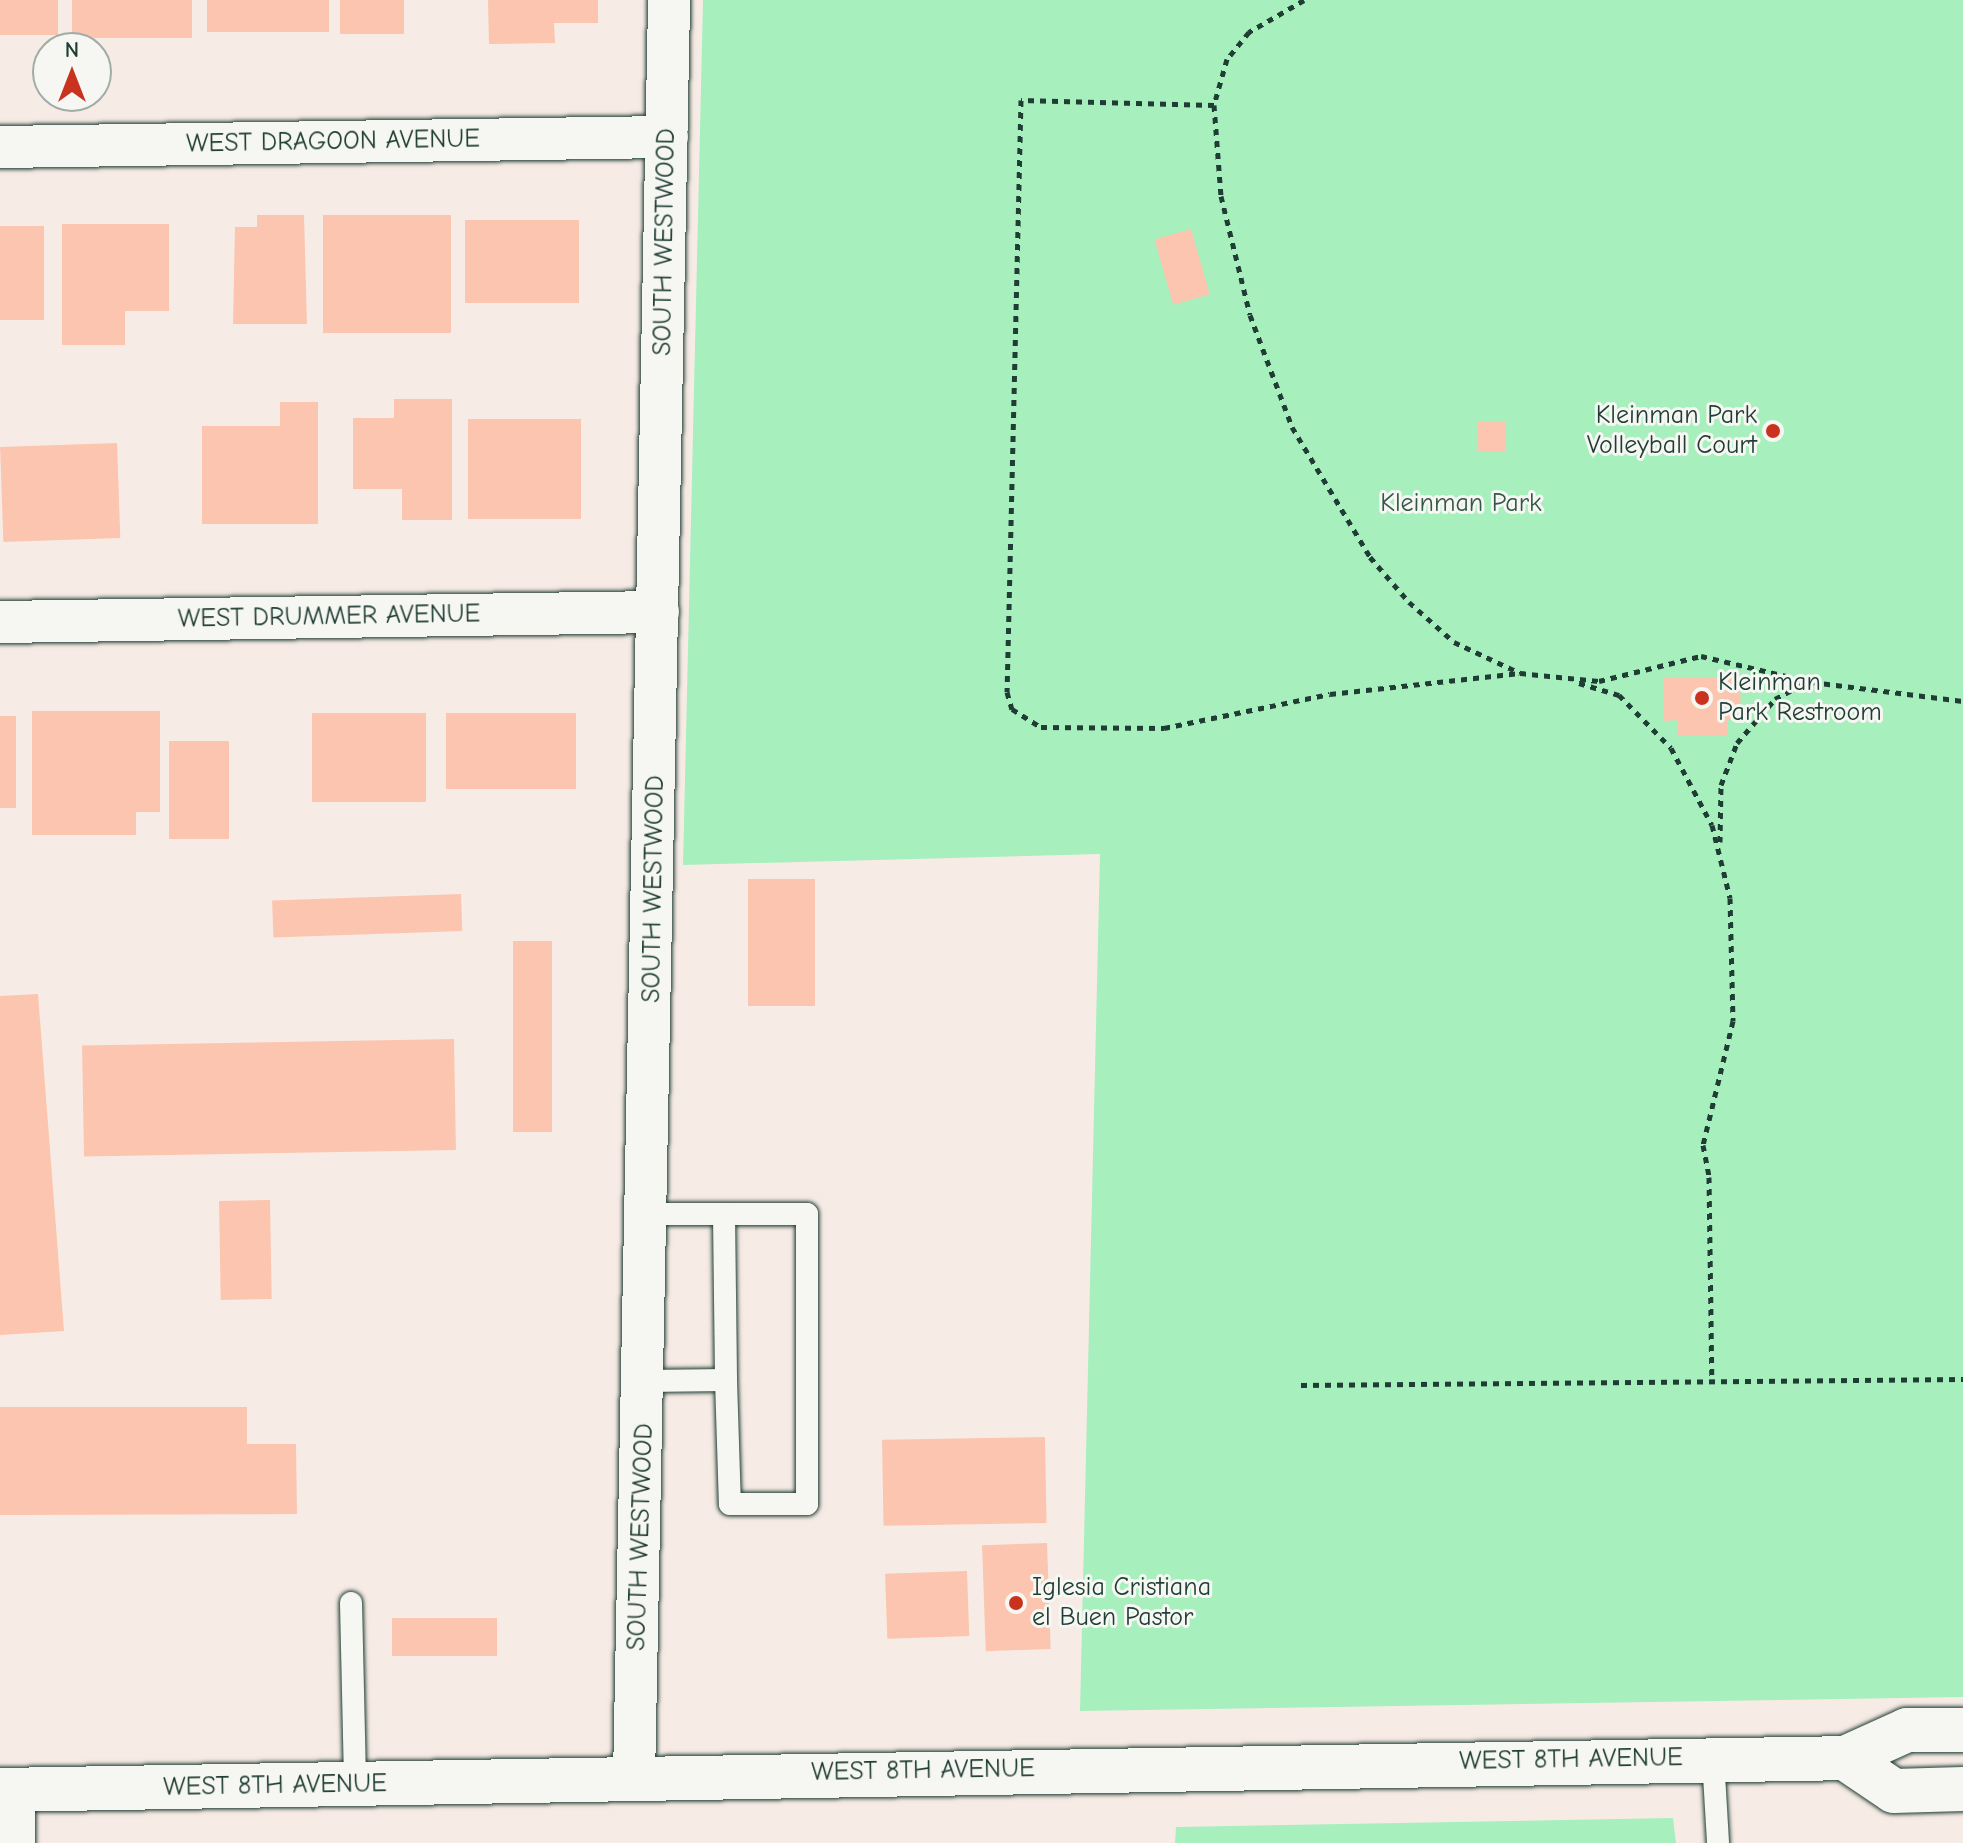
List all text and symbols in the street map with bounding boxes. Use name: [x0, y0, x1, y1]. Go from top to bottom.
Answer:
north arrow: [32, 32, 112, 112]
text: N: [65, 37, 79, 63]
street label: WEST DRAGOON AVENUE: [186, 124, 480, 160]
street label: SOUTH WESTWOOD: [647, 128, 683, 356]
place label: Kleinman Park Volleyball Court: [1587, 400, 1757, 462]
marker: Kleinman Park Volleyball Court: [1764, 422, 1782, 440]
park label: Kleinman Park: [1380, 488, 1542, 520]
street label: WEST DRUMMER AVENUE: [178, 599, 480, 635]
place label: Kleinman Park Restroom: [1718, 667, 1882, 728]
marker: Kleinman Park Restroom: [1693, 689, 1711, 707]
street label: SOUTH WESTWOOD: [636, 775, 672, 1003]
street label: SOUTH WESTWOOD: [621, 1423, 661, 1651]
place label: Iglesia Cristiana el Buen Pastor: [1032, 1572, 1211, 1634]
marker: Iglesia Cristiana el Buen Pastor: [1007, 1594, 1025, 1612]
street label: WEST 8TH AVENUE: [1459, 1742, 1683, 1778]
street label: WEST 8TH AVENUE: [811, 1753, 1035, 1789]
street label: WEST 8TH AVENUE: [163, 1768, 387, 1804]

